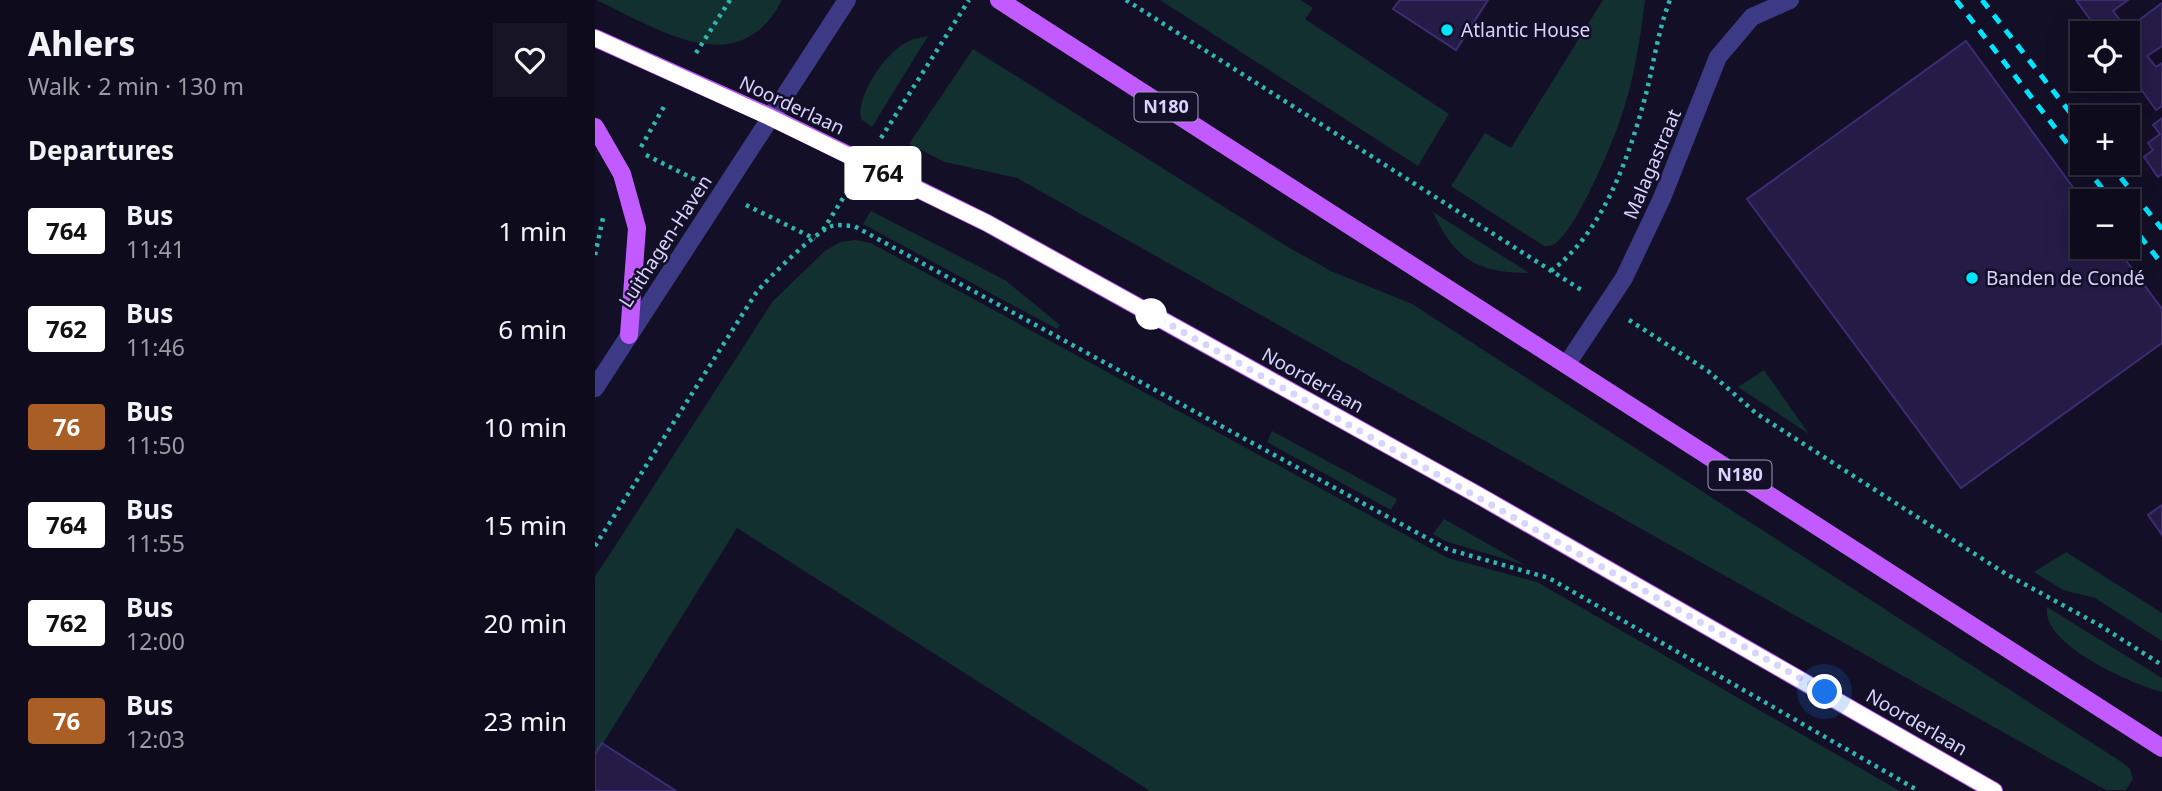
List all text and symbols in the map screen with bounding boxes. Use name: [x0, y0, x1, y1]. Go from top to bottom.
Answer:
place label: Atlantic House: [1461, 17, 1590, 43]
text: Ahlers: [28, 21, 135, 66]
map controls: [2070, 21, 2140, 259]
button: locate: [2070, 21, 2140, 91]
marker: Atlantic House: [1439, 22, 1455, 38]
button: heart: [493, 23, 567, 97]
street label: Noorderlaan: [735, 69, 849, 141]
text: Walk · 2 min · 130 m: [28, 70, 244, 102]
road number: N180: [1135, 92, 1197, 122]
street label: Malagastraat: [1617, 105, 1687, 223]
button: +: [2070, 105, 2140, 175]
text: Departures: [28, 132, 174, 168]
line badge: 764: [843, 150, 923, 196]
text: 764: [862, 156, 904, 189]
street label: Luithagen-Haven: [612, 170, 718, 312]
button: −: [2070, 189, 2140, 259]
text: Bus: [126, 197, 173, 233]
text: 1 min: [498, 213, 567, 249]
text: 764: [46, 214, 87, 247]
text: 11:41: [126, 233, 185, 265]
place label: Banden de Condé: [1986, 265, 2145, 291]
marker: Banden de Condé: [1964, 270, 1980, 286]
text: Bus: [126, 295, 173, 331]
unlabelled marker: [1136, 299, 1166, 329]
text: 6 min: [498, 311, 567, 347]
text: 762: [46, 312, 87, 345]
text: 11:46: [126, 331, 185, 363]
street label: Noorderlaan: [1257, 341, 1369, 419]
text: Bus: [126, 393, 173, 429]
text: 10 min: [483, 409, 567, 445]
text: 76: [53, 410, 80, 443]
text: 11:50: [126, 429, 185, 461]
road number: N180: [1709, 461, 1771, 490]
text: Bus: [126, 491, 173, 527]
text: 15 min: [483, 507, 567, 543]
text: 764: [46, 508, 87, 541]
text: 11:55: [126, 527, 185, 559]
text: Bus: [126, 589, 173, 625]
text: 20 min: [483, 605, 567, 641]
text: 762: [46, 606, 87, 639]
text: 12:00: [126, 625, 185, 657]
your location: [1807, 674, 1842, 709]
street label: Noorderlaan: [1862, 682, 1972, 762]
text: Bus: [126, 687, 173, 723]
text: 23 min: [483, 703, 567, 739]
text: 76: [53, 704, 80, 737]
text: 12:03: [126, 723, 185, 755]

